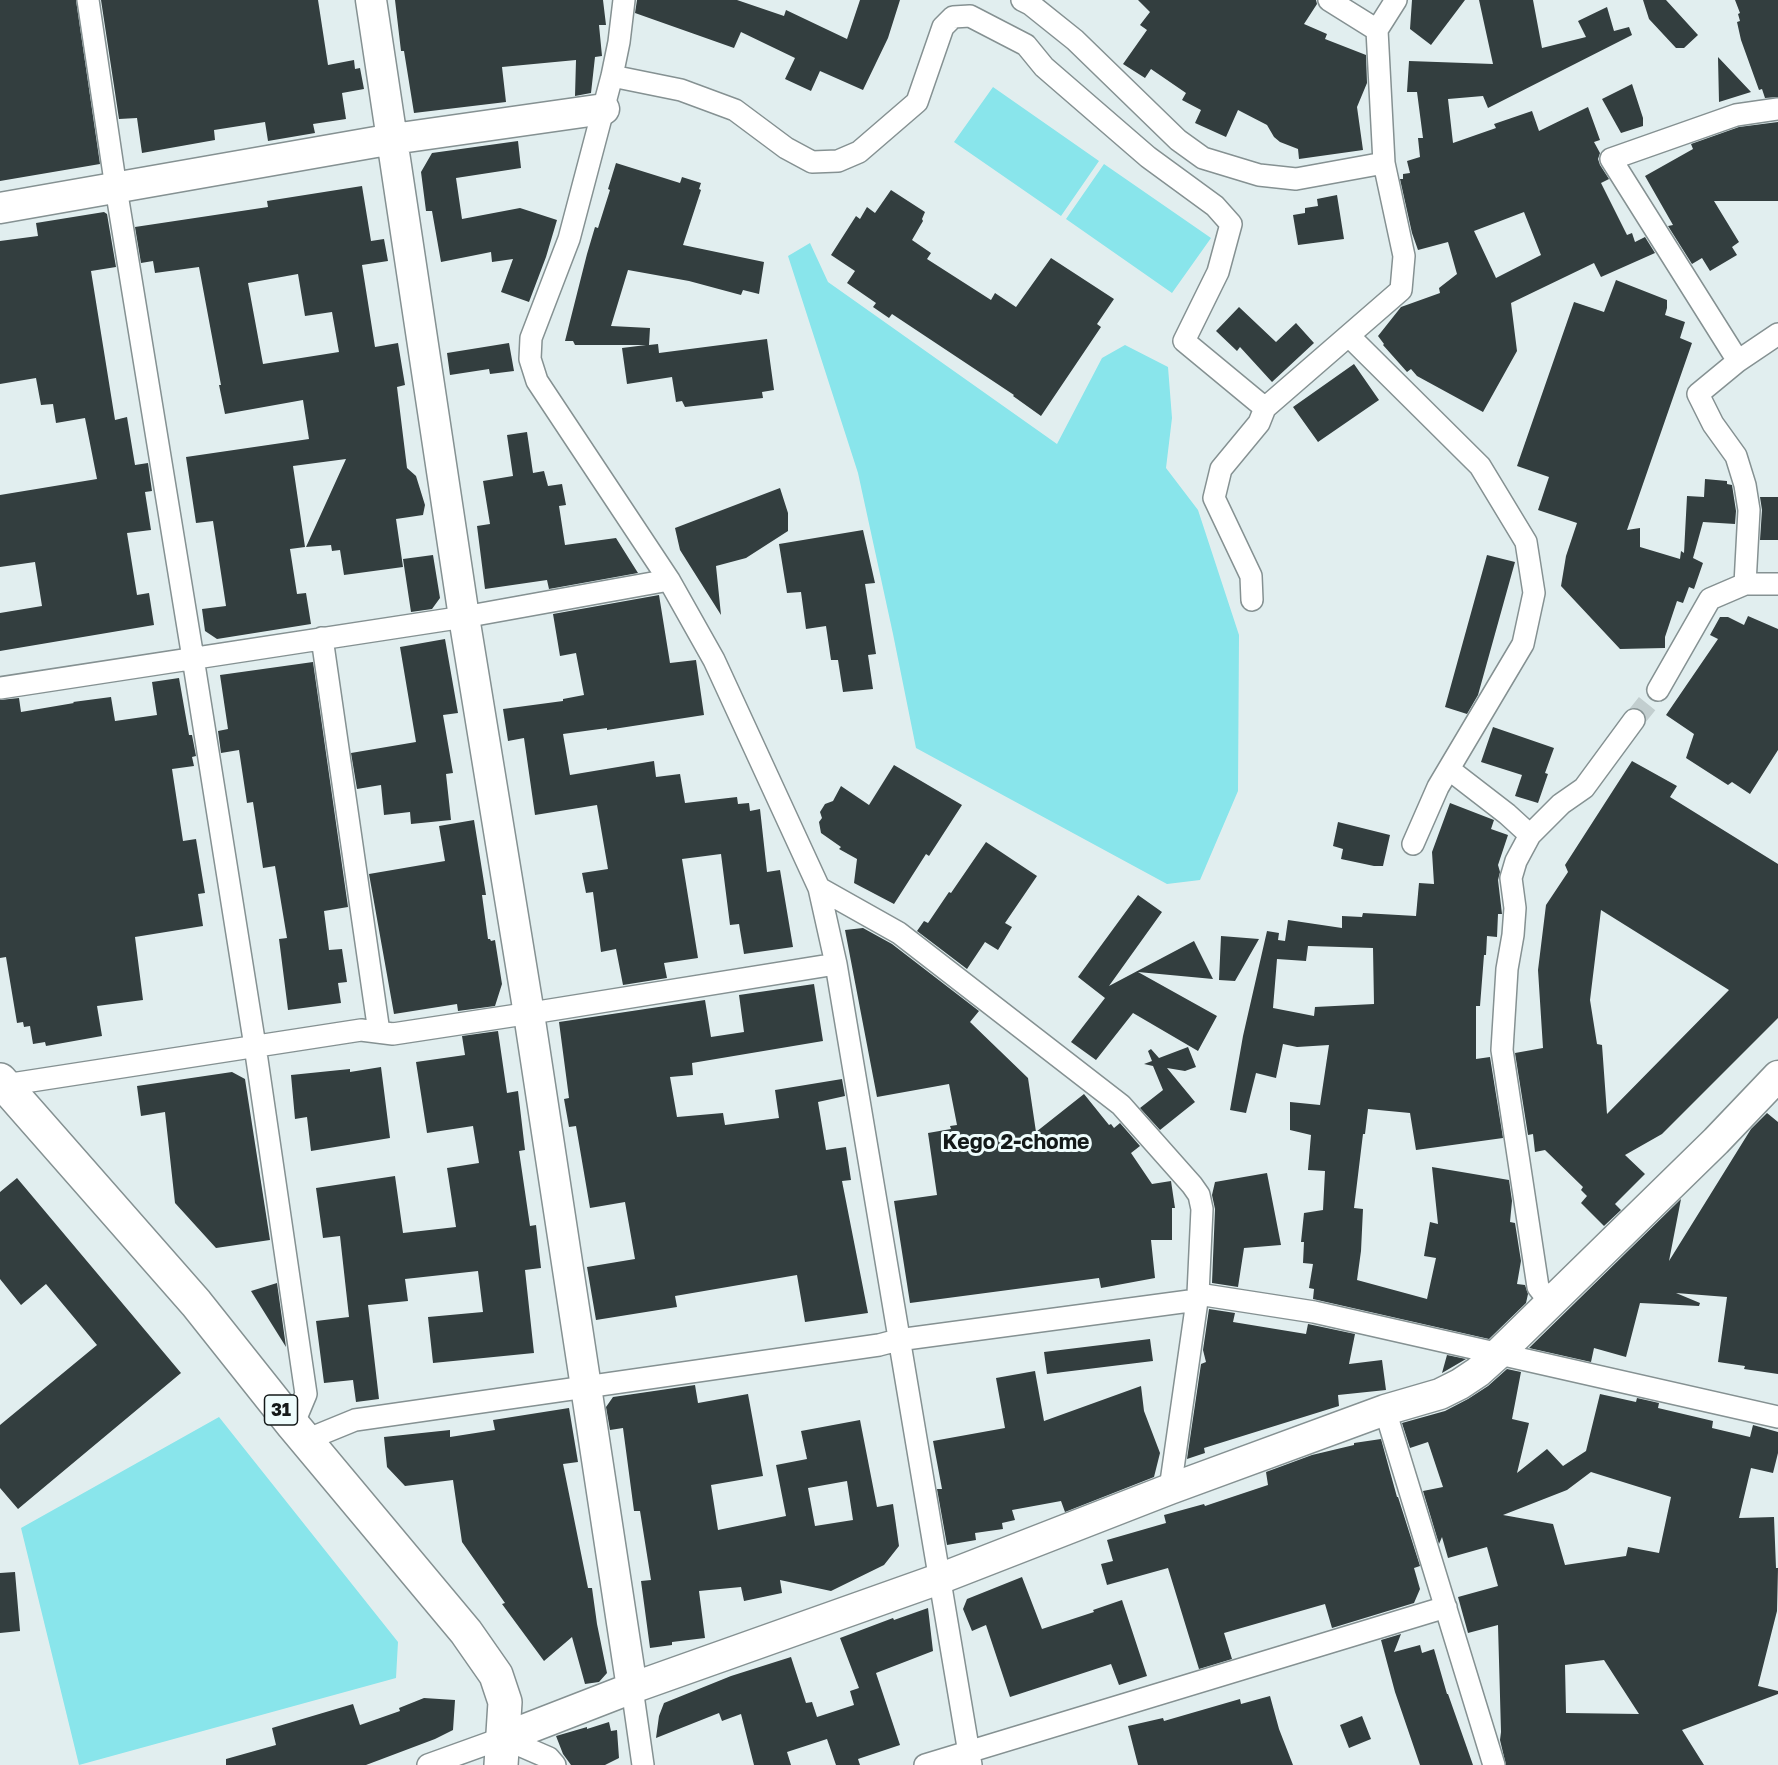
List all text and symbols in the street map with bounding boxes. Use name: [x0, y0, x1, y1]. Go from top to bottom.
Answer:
district label: Kego 2-chome: [943, 1129, 1089, 1155]
road number: 31: [264, 1395, 298, 1425]

